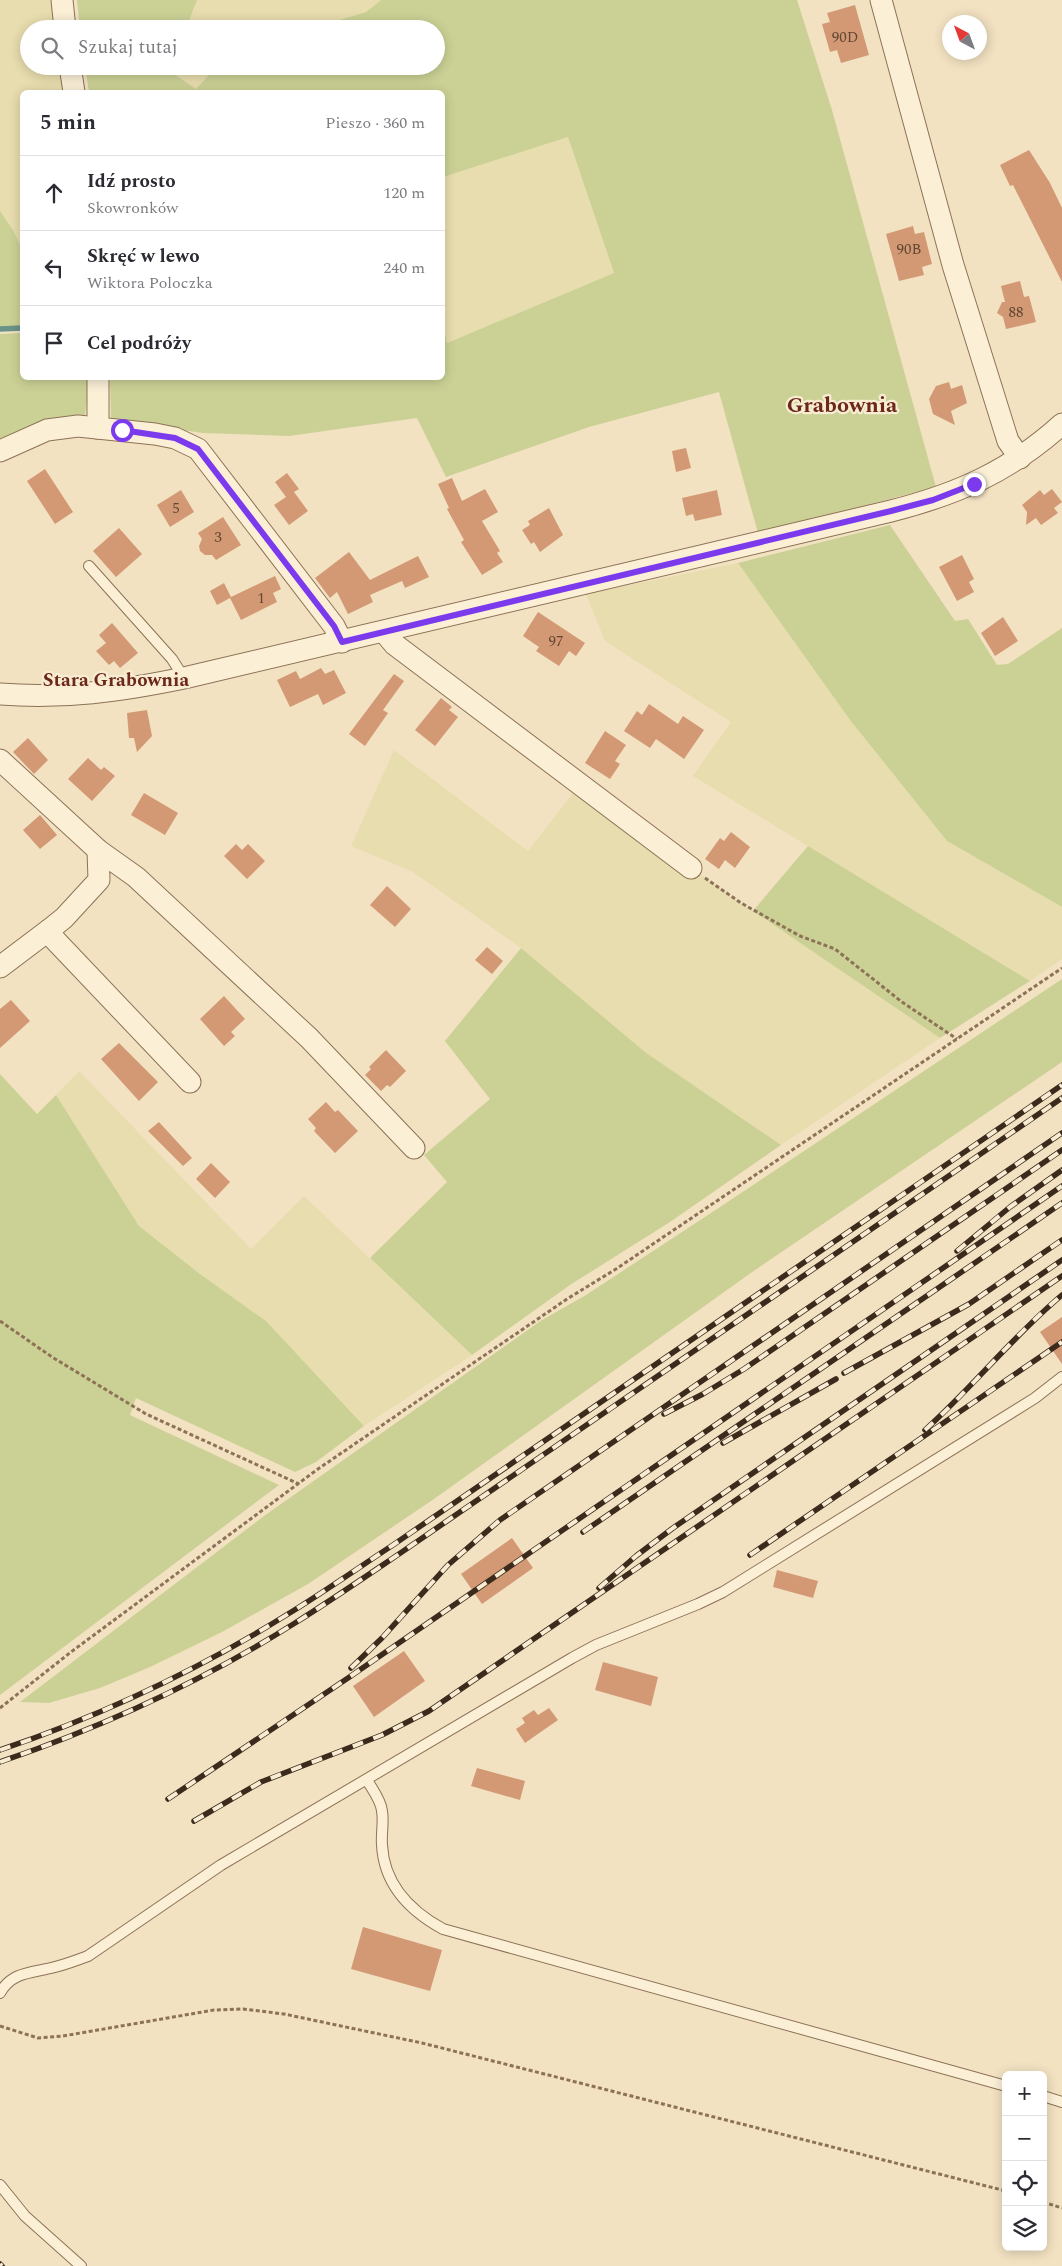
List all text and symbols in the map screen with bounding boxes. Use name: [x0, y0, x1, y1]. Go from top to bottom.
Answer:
north arrow: [942, 15, 987, 60]
search box: [20, 20, 445, 75]
house number: 90D: [832, 26, 858, 49]
text: Szukaj tutaj: [78, 33, 178, 62]
icon: search: [38, 34, 66, 62]
text: 5 min: [40, 107, 96, 139]
text: Pieszo · 360 m: [325, 111, 425, 135]
text: Idź prosto: [87, 167, 176, 196]
icon: ahead: [40, 179, 68, 207]
text: 120 m: [383, 181, 425, 205]
text: Skowronków: [87, 196, 178, 220]
house number: 90B: [897, 238, 922, 261]
text: Skręć w lewo: [87, 242, 200, 271]
icon: left: [40, 254, 68, 282]
text: 240 m: [383, 256, 425, 280]
text: Wiktora Poloczka: [87, 271, 212, 295]
house number: 88: [1008, 301, 1024, 324]
icon: arrive: [40, 329, 68, 357]
text: Cel podróży: [87, 329, 191, 358]
district label: Grabownia: [787, 389, 898, 422]
route start: [111, 419, 134, 442]
route end: [963, 473, 986, 496]
house number: 5: [172, 497, 180, 520]
house number: 3: [214, 526, 222, 549]
house number: 1: [257, 587, 265, 610]
house number: 97: [548, 630, 564, 653]
district label: Stara Grabownia: [43, 666, 189, 695]
map controls: [1002, 2071, 1047, 2251]
button: +: [1002, 2071, 1047, 2116]
button: −: [1002, 2116, 1047, 2161]
button: locate: [1002, 2161, 1047, 2206]
button: layers: [1002, 2206, 1047, 2251]

